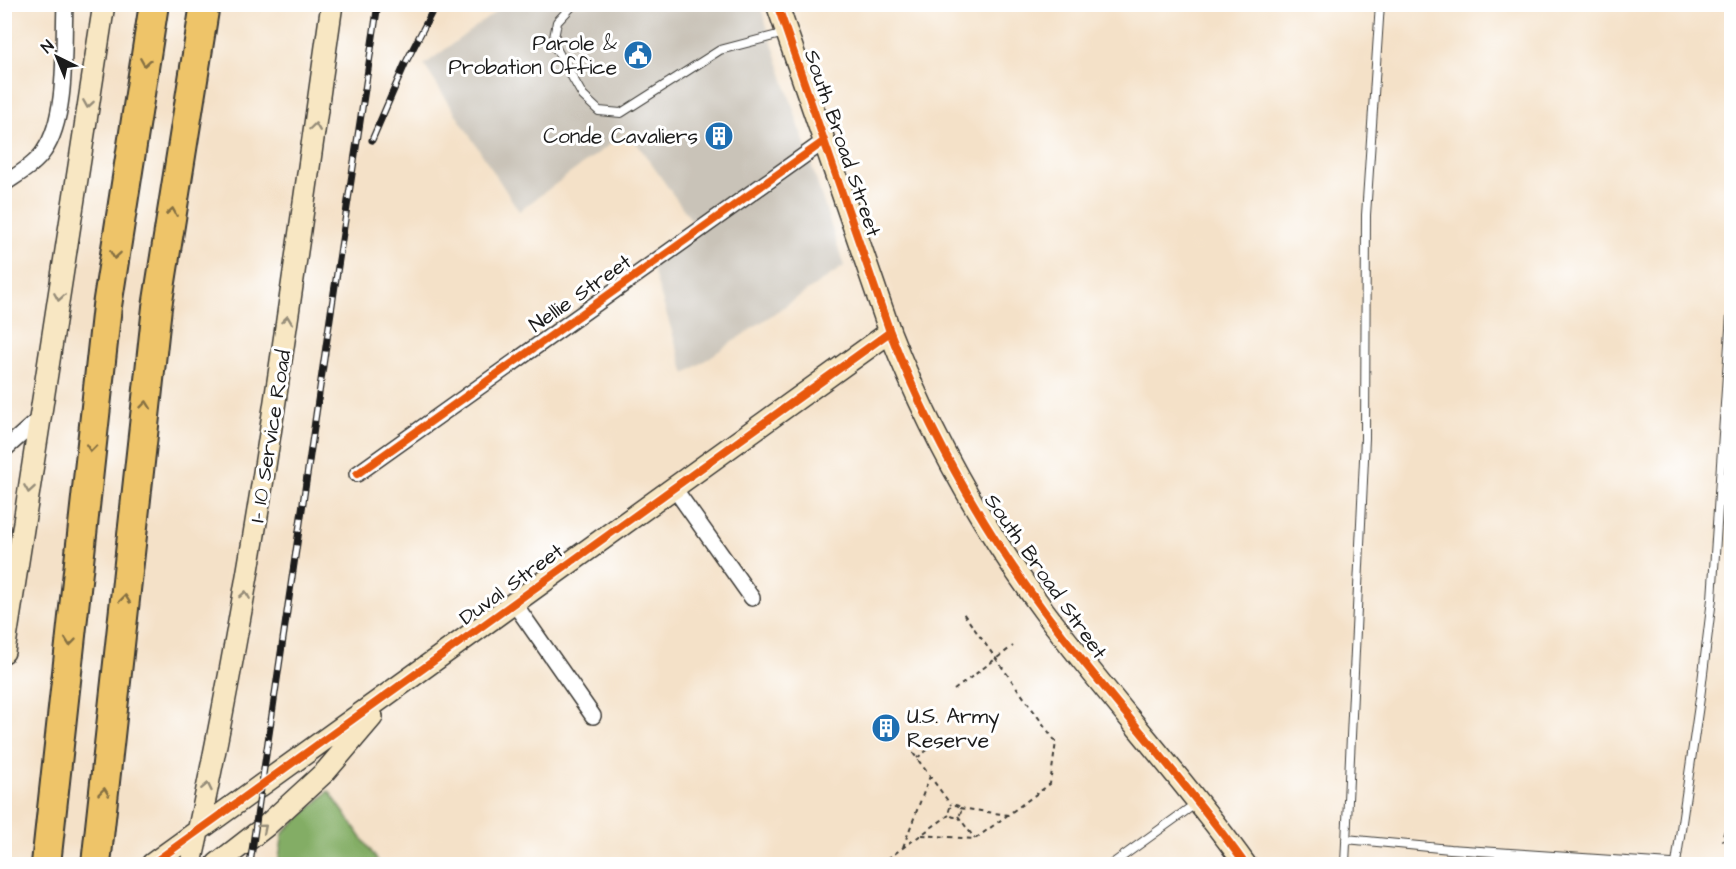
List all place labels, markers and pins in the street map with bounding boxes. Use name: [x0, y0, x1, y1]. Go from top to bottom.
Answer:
place label: Parole & Probation Office: [449, 29, 617, 82]
public building icon: Parole & Probation Office: [622, 39, 654, 71]
building icon: Conde Cavaliers: [703, 120, 735, 152]
place label: Conde Cavaliers: [543, 122, 698, 151]
place label: U.S. Army Reserve: [907, 702, 1000, 755]
building icon: U.S. Army Reserve: [870, 712, 902, 744]

